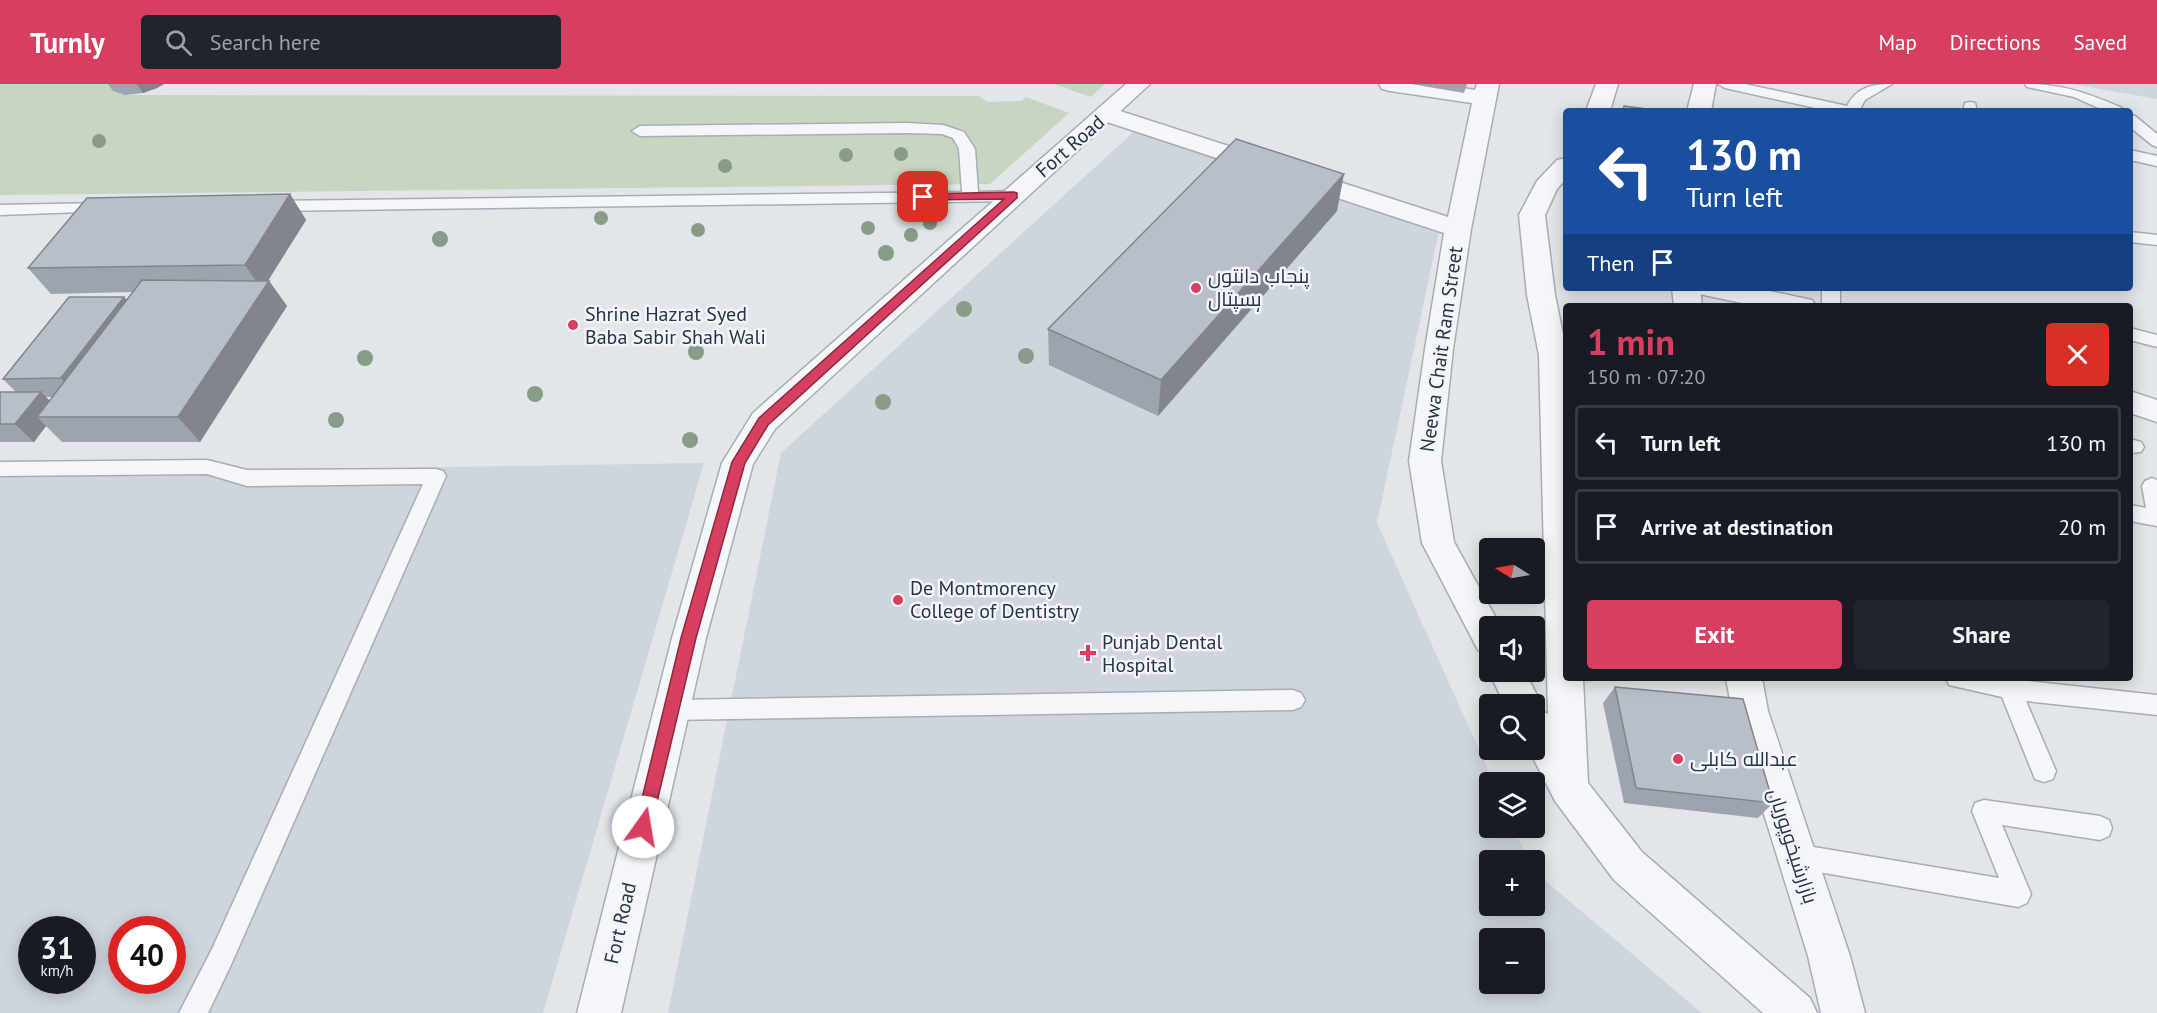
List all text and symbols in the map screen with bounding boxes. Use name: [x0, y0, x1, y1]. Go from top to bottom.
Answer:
search box: [141, 15, 561, 69]
text: Turnly: [30, 24, 105, 61]
icon: search: [162, 26, 195, 59]
text: Search here: [210, 28, 321, 56]
text: Map: [1878, 29, 1917, 56]
text: Directions: [1950, 29, 2041, 56]
text: Saved: [2074, 29, 2127, 56]
street label: Fort Road: [1030, 109, 1110, 183]
text: 130 m: [1686, 127, 1802, 182]
icon: left: [1587, 132, 1665, 210]
pin: [897, 171, 948, 222]
icon: arrive: [906, 180, 939, 213]
text: Turn left: [1686, 180, 1783, 214]
street label: Neewa Chait Ram Street: [1414, 244, 1468, 453]
icon: arrive: [1646, 246, 1679, 279]
text: Then: [1587, 249, 1634, 277]
place label: پنجاب دانتوں ہسپتال: [1208, 263, 1310, 312]
marker: پنجاب دانتوں ہسپتال: [1189, 281, 1203, 295]
place label: Shrine Hazrat Syed Baba Sabir Shah Wali: [585, 301, 766, 350]
marker: Shrine Hazrat Syed Baba Sabir Shah Wali: [566, 318, 580, 332]
text: 1 min: [1587, 318, 1675, 365]
button: close: [2046, 323, 2109, 386]
text: 150 m · 07:20: [1587, 364, 1705, 390]
icon: left: [1590, 426, 1623, 459]
text: Turn left: [1641, 429, 1721, 457]
text: 130 m: [2046, 429, 2106, 457]
icon: arrive: [1590, 510, 1623, 543]
text: Arrive at destination: [1641, 513, 1833, 541]
text: 20 m: [2058, 513, 2106, 541]
north arrow: [1479, 538, 1545, 604]
map controls: [1479, 538, 1545, 994]
place label: De Montmorency College of Dentistry: [910, 575, 1080, 624]
marker: De Montmorency College of Dentistry: [891, 593, 905, 607]
button: Exit: [1587, 600, 1842, 669]
button: Share: [1854, 600, 2109, 669]
button: sound: [1479, 616, 1545, 682]
place label: Punjab Dental Hospital: [1102, 629, 1222, 678]
marker: Punjab Dental Hospital: [1079, 644, 1097, 662]
button: search: [1479, 694, 1545, 760]
place label: عبدﷲ کابلی: [1690, 746, 1798, 772]
marker: عبدﷲ کابلی: [1671, 752, 1685, 766]
button: layers: [1479, 772, 1545, 838]
street label: بازارشیخوپوریاں: [1762, 785, 1824, 907]
position arrow: [611, 795, 675, 859]
button: +: [1479, 850, 1545, 916]
street label: Fort Road: [598, 880, 642, 966]
speed limit sign: 40: [108, 916, 186, 994]
text: 31: [40, 928, 74, 967]
button: −: [1479, 928, 1545, 994]
text: km/h: [41, 961, 73, 980]

